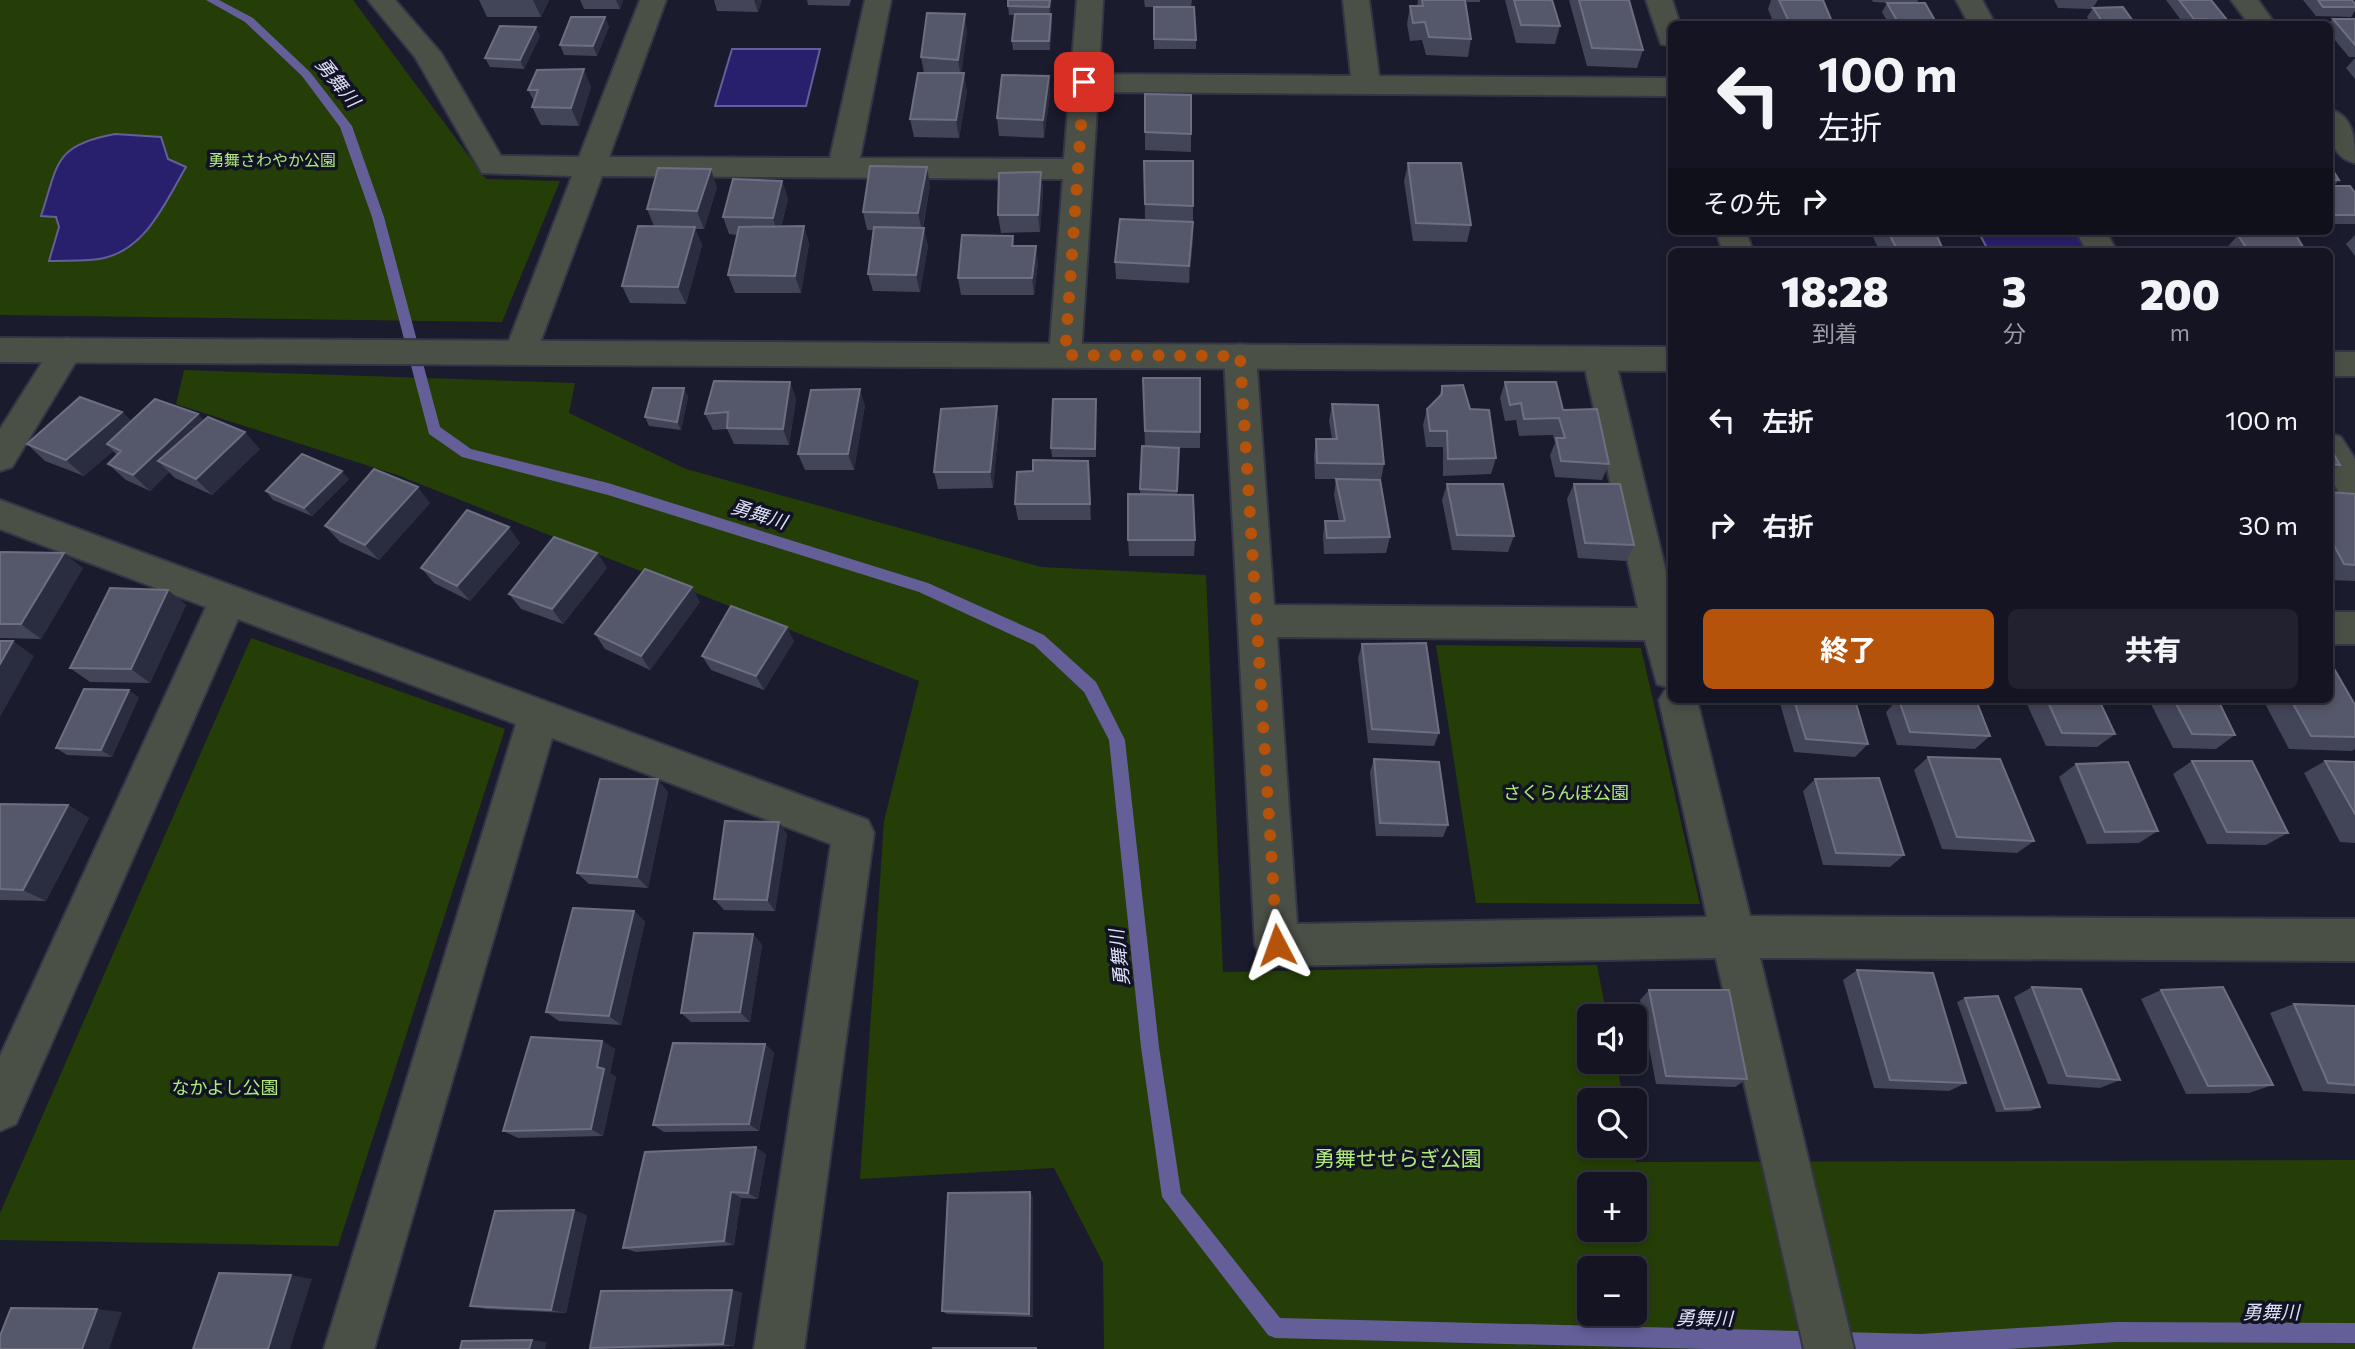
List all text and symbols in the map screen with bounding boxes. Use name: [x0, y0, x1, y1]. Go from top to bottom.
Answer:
text: 100 m: [1818, 42, 1957, 102]
icon: left: [1703, 49, 1794, 140]
water label: 勇舞川: [312, 52, 367, 113]
pin: [1054, 52, 1114, 112]
icon: arrive: [1065, 63, 1103, 101]
text: 左折: [1818, 106, 1882, 146]
park label: 勇舞さわやか公園: [208, 150, 336, 169]
icon: right: [1795, 182, 1833, 220]
text: その先: [1703, 187, 1781, 218]
text: 18:28: [1781, 264, 1889, 316]
text: 3: [2002, 264, 2027, 316]
text: 200: [2140, 267, 2220, 319]
text: m: [2170, 318, 2190, 346]
text: 到着: [1812, 319, 1858, 347]
text: 分: [2003, 319, 2026, 347]
icon: left: [1703, 401, 1741, 439]
text: 100 m: [2225, 404, 2298, 435]
text: 左折: [1762, 405, 1814, 436]
water label: 勇舞川: [729, 494, 792, 533]
icon: right: [1703, 506, 1741, 544]
text: 30 m: [2239, 509, 2298, 540]
text: 右折: [1762, 510, 1814, 541]
button: 終了: [1703, 609, 1994, 689]
button: 共有: [2008, 609, 2298, 689]
park label: さくらんぼ公園: [1503, 781, 1629, 803]
position arrow: [1240, 908, 1314, 982]
water label: 勇舞川: [1104, 927, 1133, 988]
map controls: [1577, 1004, 1647, 1326]
button: sound: [1577, 1004, 1647, 1074]
park label: なかよし公園: [171, 1076, 279, 1098]
button: search: [1577, 1088, 1647, 1158]
park label: 勇舞せせらぎ公園: [1314, 1145, 1482, 1170]
button: +: [1577, 1172, 1647, 1242]
button: −: [1577, 1256, 1647, 1326]
water label: 勇舞川: [2242, 1300, 2301, 1323]
water label: 勇舞川: [1675, 1306, 1735, 1330]

